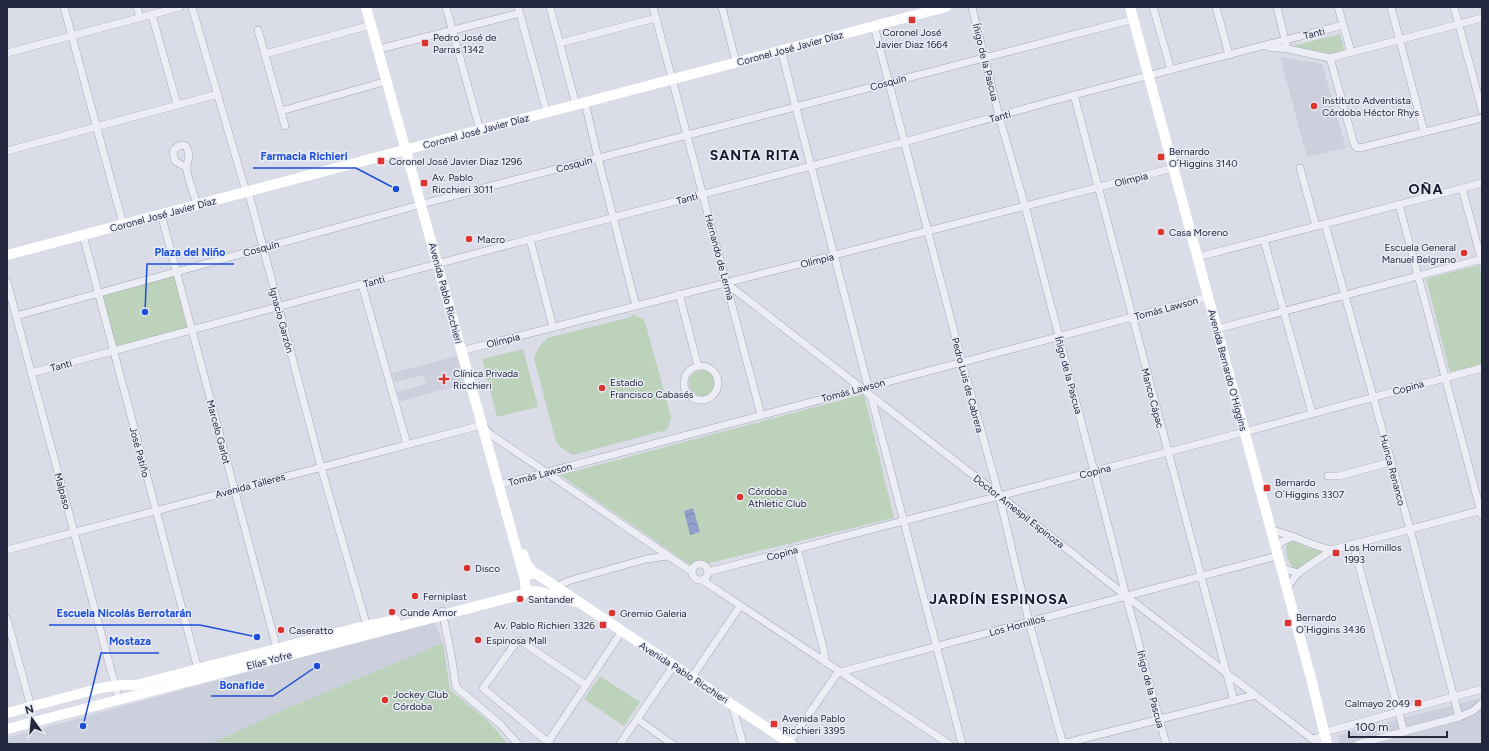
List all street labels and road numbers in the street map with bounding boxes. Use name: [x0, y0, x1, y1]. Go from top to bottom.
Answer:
street label: Íñigo de la Pascua: [970, 22, 1001, 102]
street label: Tanti: [1302, 25, 1326, 42]
street label: Coronel José Javier Díaz: [735, 28, 845, 69]
street label: Cosquín: [869, 71, 908, 94]
street label: Tanti: [988, 107, 1012, 126]
street label: Coronel José Javier Díaz: [421, 111, 531, 152]
street label: Cosquín: [555, 153, 594, 176]
street label: Olimpia: [1113, 169, 1149, 190]
street label: Tanti: [675, 189, 699, 208]
street label: Coronel José Javier Díaz: [108, 194, 218, 235]
street label: Hernando de Lerma: [702, 213, 737, 301]
street label: Cosquín: [242, 237, 281, 260]
street label: Avenida Pablo Ricchieri: [426, 241, 465, 345]
street label: Olimpia: [799, 250, 835, 271]
street label: Tanti: [362, 272, 386, 291]
street label: Ignacio Garzón: [266, 286, 297, 355]
street label: Tomás Lawson: [1133, 294, 1200, 323]
street label: Avenida Bernardo O'Higgins: [1205, 308, 1250, 433]
street label: Olimpia: [485, 330, 521, 351]
street label: Íñigo de la Pascua: [1052, 335, 1085, 415]
street label: Pedro Luis de Cabrera: [949, 336, 986, 434]
street label: Tanti: [49, 356, 73, 375]
street label: Manco Cápac: [1138, 367, 1167, 430]
street label: Tomás Lawson: [820, 376, 887, 405]
street label: Copina: [1391, 377, 1425, 398]
street label: Marcelo Garlot: [204, 399, 233, 466]
street label: José Patiño: [127, 425, 153, 479]
street label: Huinca Renanco: [1377, 433, 1408, 507]
street label: Tomás Lawson: [507, 460, 574, 489]
street label: Copina: [1078, 461, 1112, 482]
street label: Avenida Talleres: [214, 470, 287, 501]
street label: Malpaso: [51, 471, 74, 511]
street label: Doctor Amespil Espinoza: [971, 472, 1067, 551]
street label: Copina: [765, 543, 799, 564]
street label: Los Hornillos: [988, 612, 1047, 639]
street label: Avenida Pablo Ricchieri: [637, 639, 731, 706]
street label: Elías Yofre: [245, 648, 294, 673]
street label: Íñigo de la Pascua: [1134, 649, 1167, 729]

